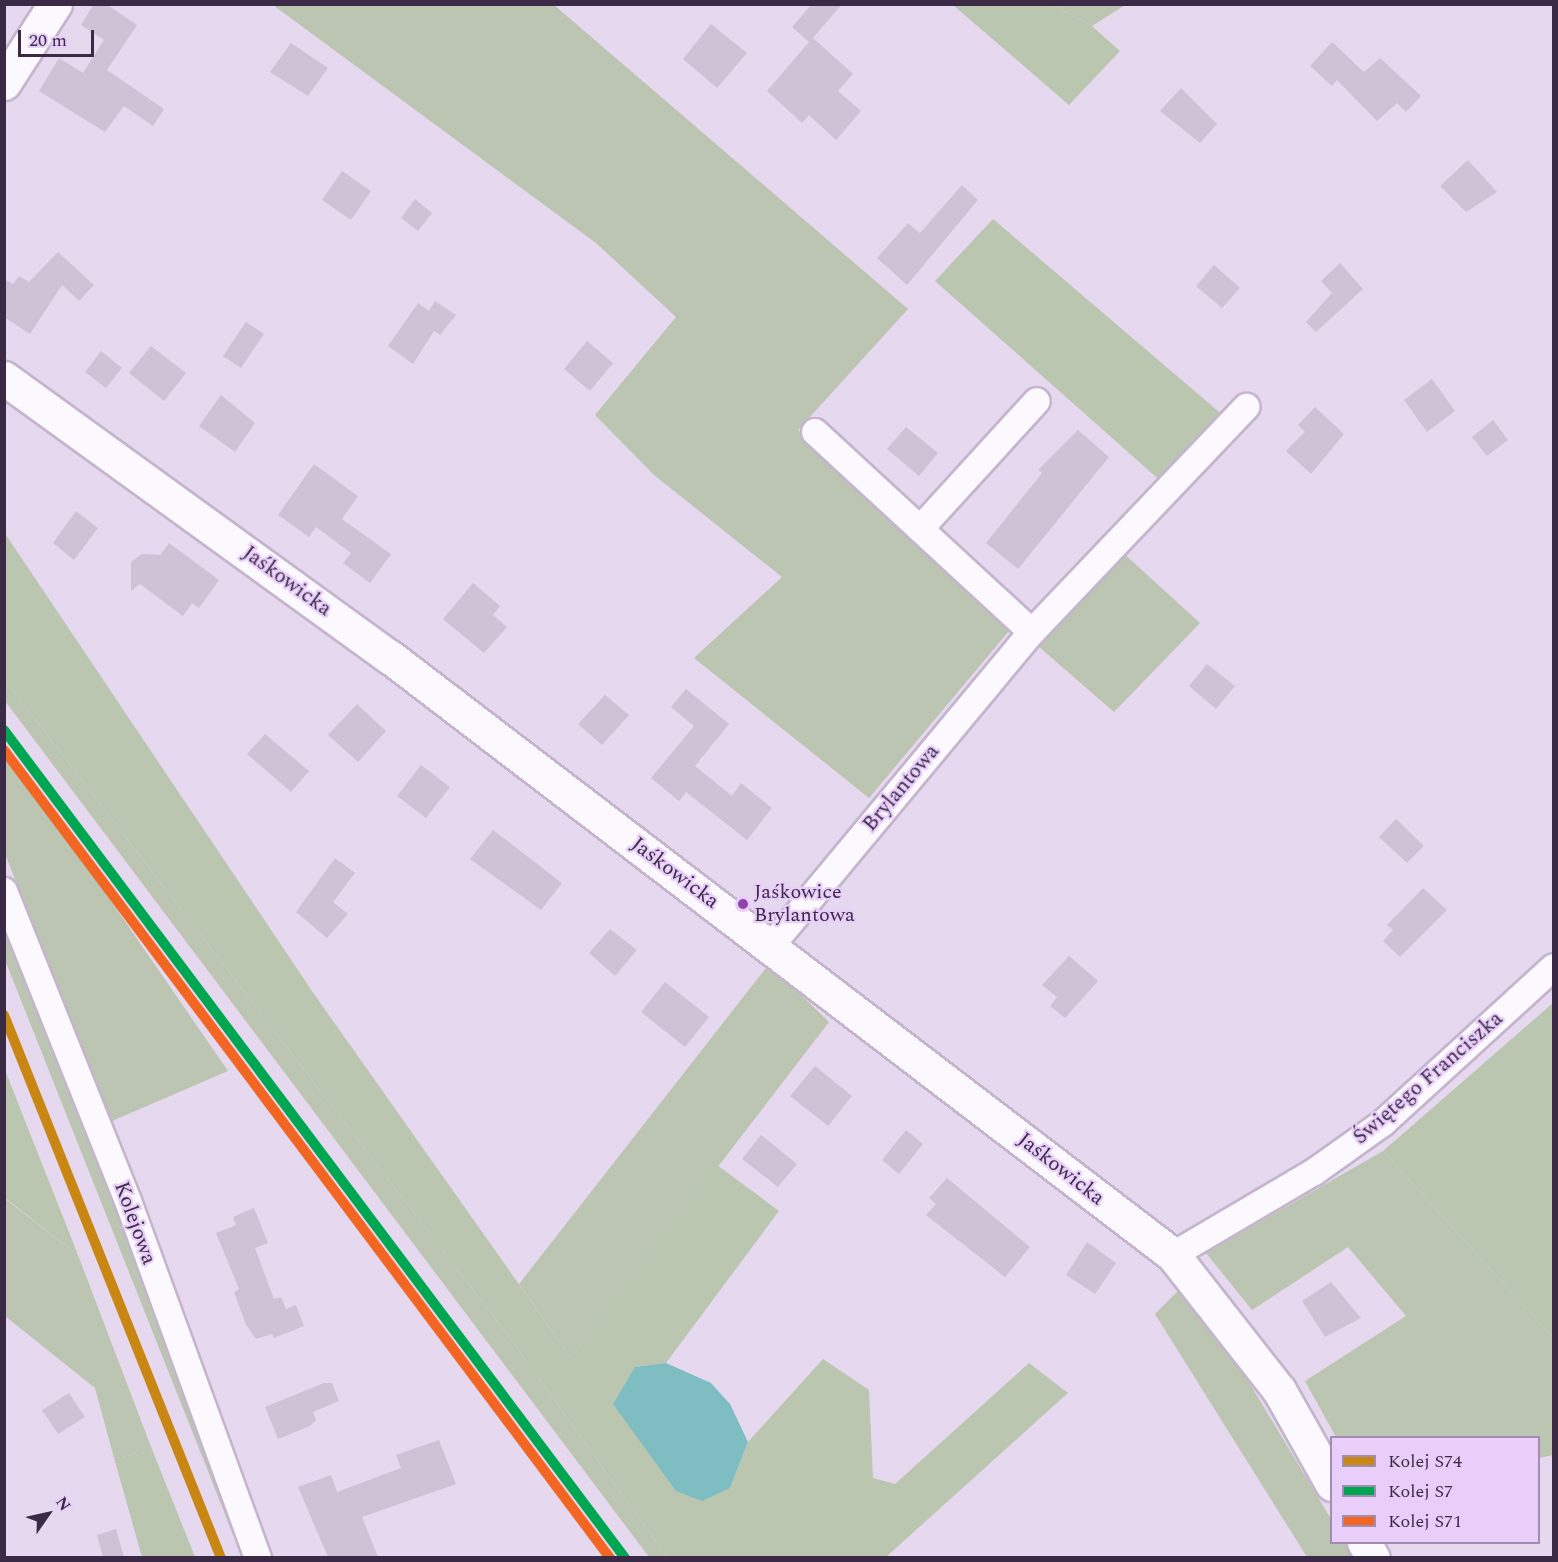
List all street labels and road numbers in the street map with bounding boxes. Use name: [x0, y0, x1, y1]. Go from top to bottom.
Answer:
street label: Jaśkowicka: [238, 540, 336, 622]
street label: Brylantowa: [857, 739, 945, 837]
street label: Jaśkowicka: [626, 832, 724, 914]
street label: Świętego Franciszka: [1348, 1006, 1508, 1150]
street label: Jaśkowicka: [1012, 1127, 1110, 1211]
street label: Kolejowa: [108, 1178, 162, 1268]

